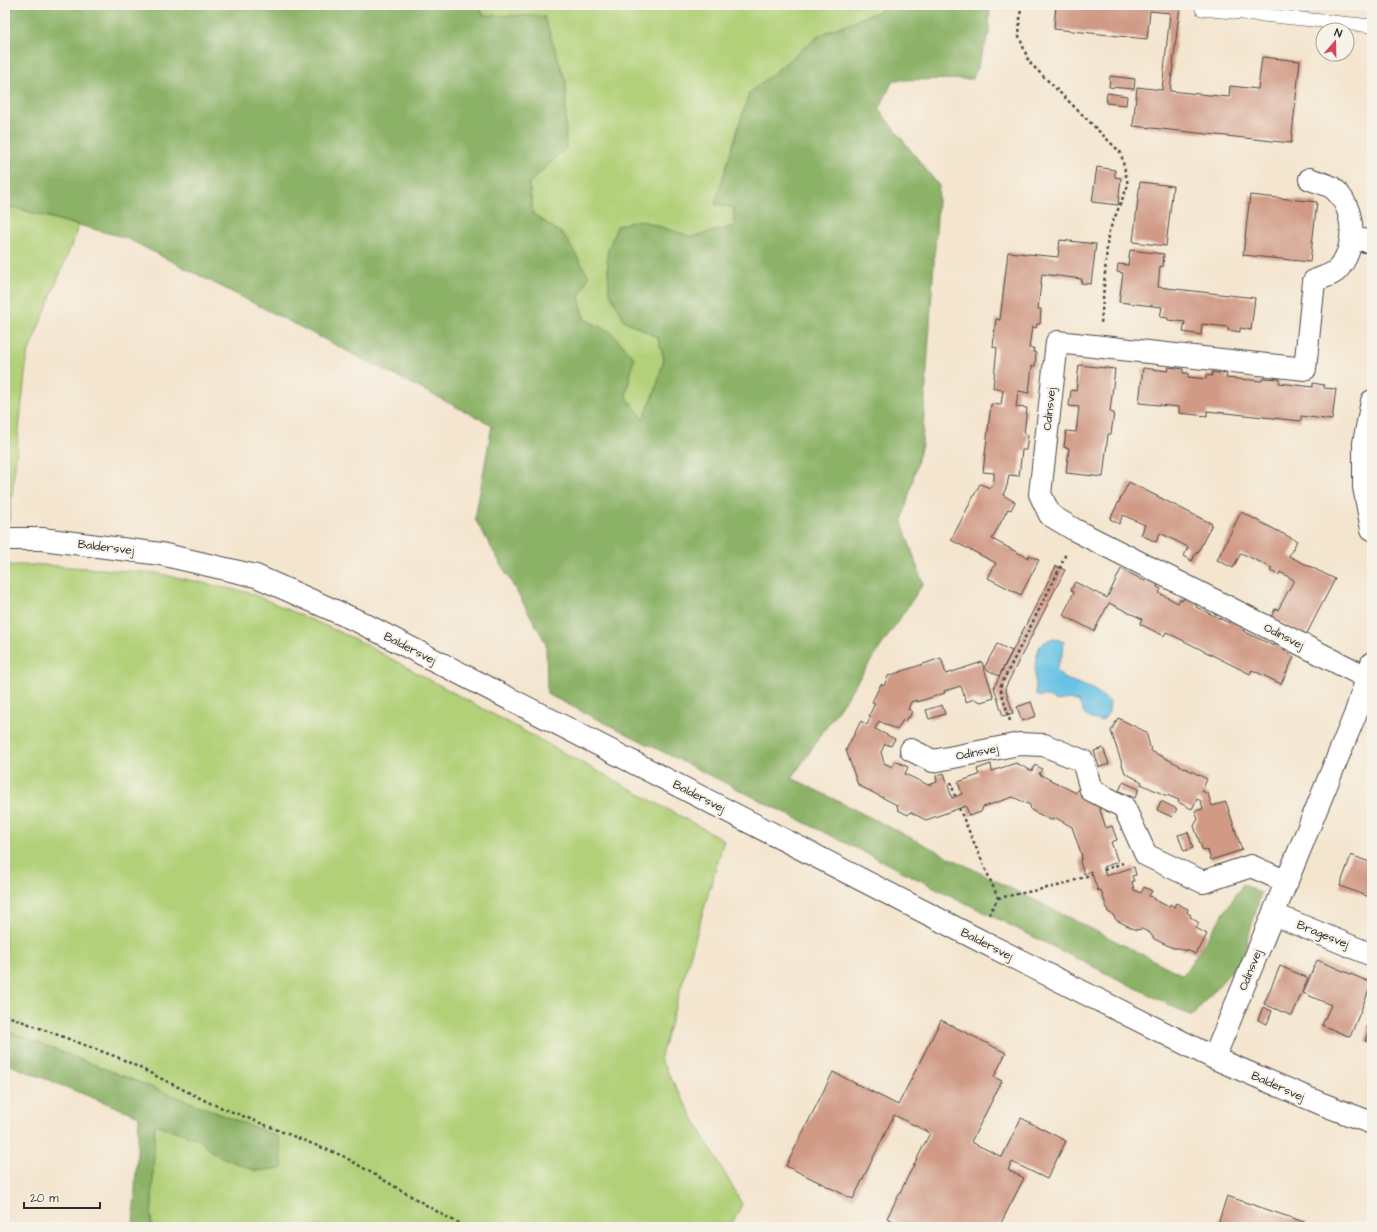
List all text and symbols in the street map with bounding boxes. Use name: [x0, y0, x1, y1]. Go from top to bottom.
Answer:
north arrow: [1315, 22, 1355, 62]
text: N: [1332, 25, 1344, 41]
street label: Odinsvej: [1039, 386, 1060, 431]
street label: Baldersvej: [77, 536, 136, 559]
street label: Odinsvej: [1261, 619, 1308, 654]
street label: Baldersvej: [381, 628, 440, 669]
street label: Odinsvej: [954, 740, 1001, 765]
street label: Baldersvej: [670, 776, 729, 817]
street label: Bragesvej: [1294, 916, 1352, 954]
street label: Baldersvej: [958, 924, 1017, 965]
street label: Odinsvej: [1235, 946, 1267, 993]
street label: Baldersvej: [1248, 1067, 1308, 1106]
scale bar: [24, 1184, 100, 1210]
text: 20 m: [30, 1190, 59, 1207]

